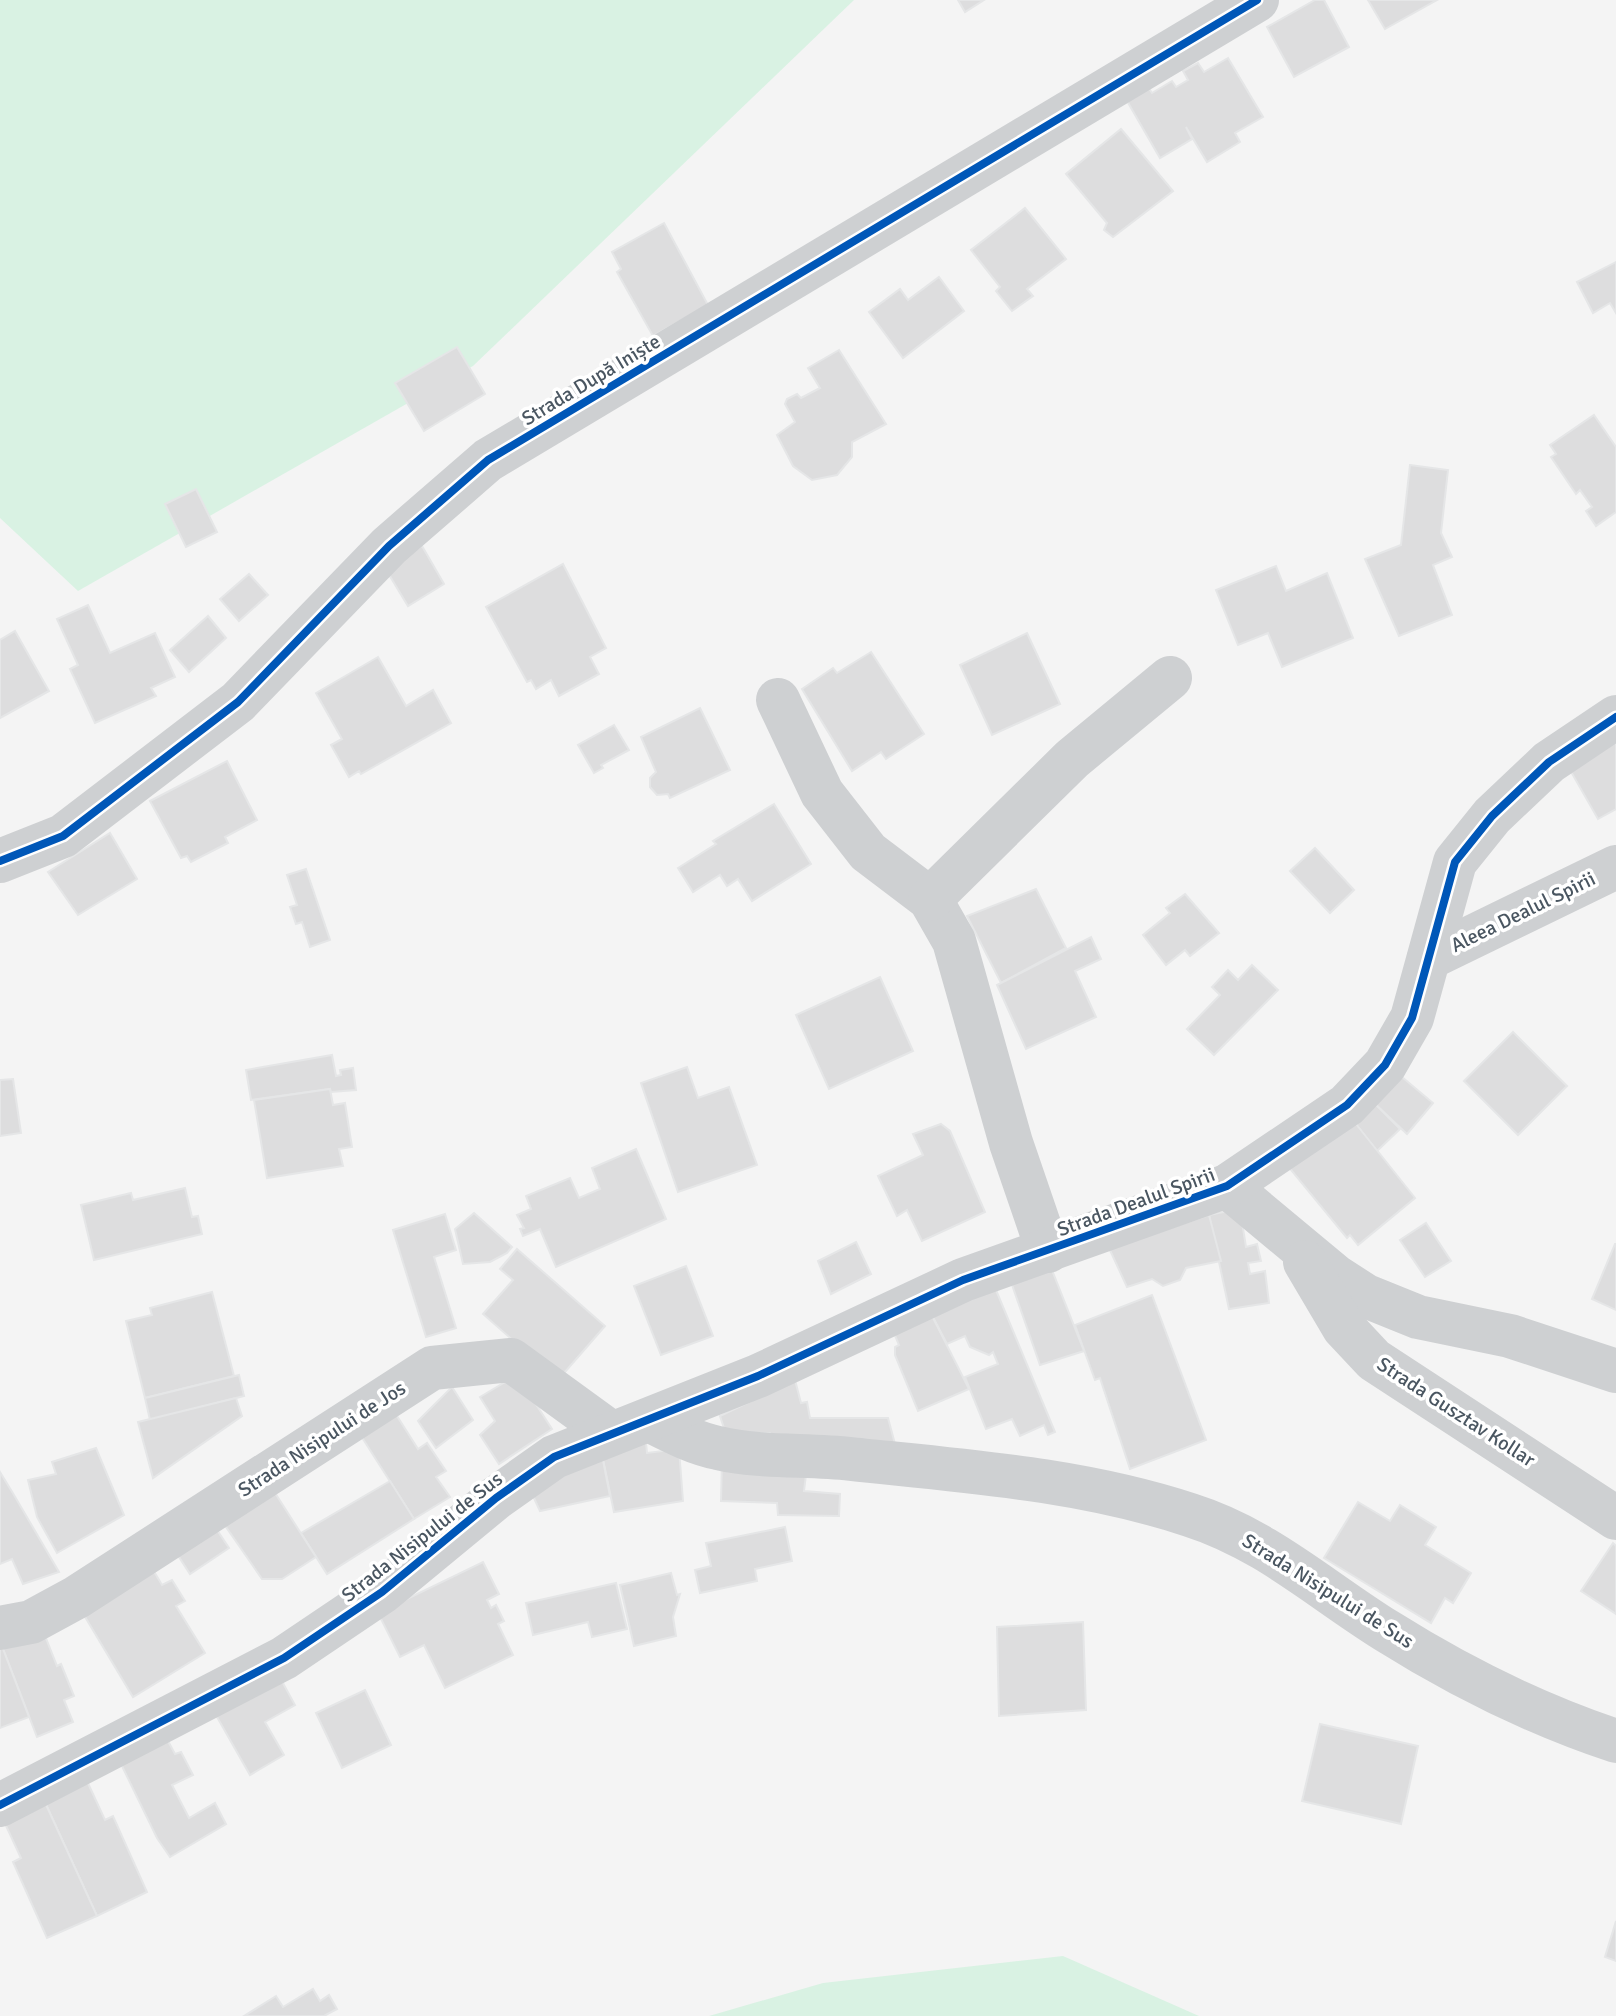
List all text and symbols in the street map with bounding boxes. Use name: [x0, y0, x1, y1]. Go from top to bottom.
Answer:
street label: Strada După Iniște: [517, 329, 665, 431]
street label: Aleea Dealul Spirii: [1447, 866, 1599, 958]
street label: Strada Dealul Spirii: [1054, 1162, 1218, 1242]
street label: Strada Gusztav Kollar: [1372, 1352, 1540, 1473]
street label: Strada Nisipului de Jos: [234, 1375, 411, 1503]
street label: Strada Nisipului de Sus: [337, 1466, 508, 1608]
street label: Strada Nisipului de Sus: [1238, 1528, 1419, 1654]

